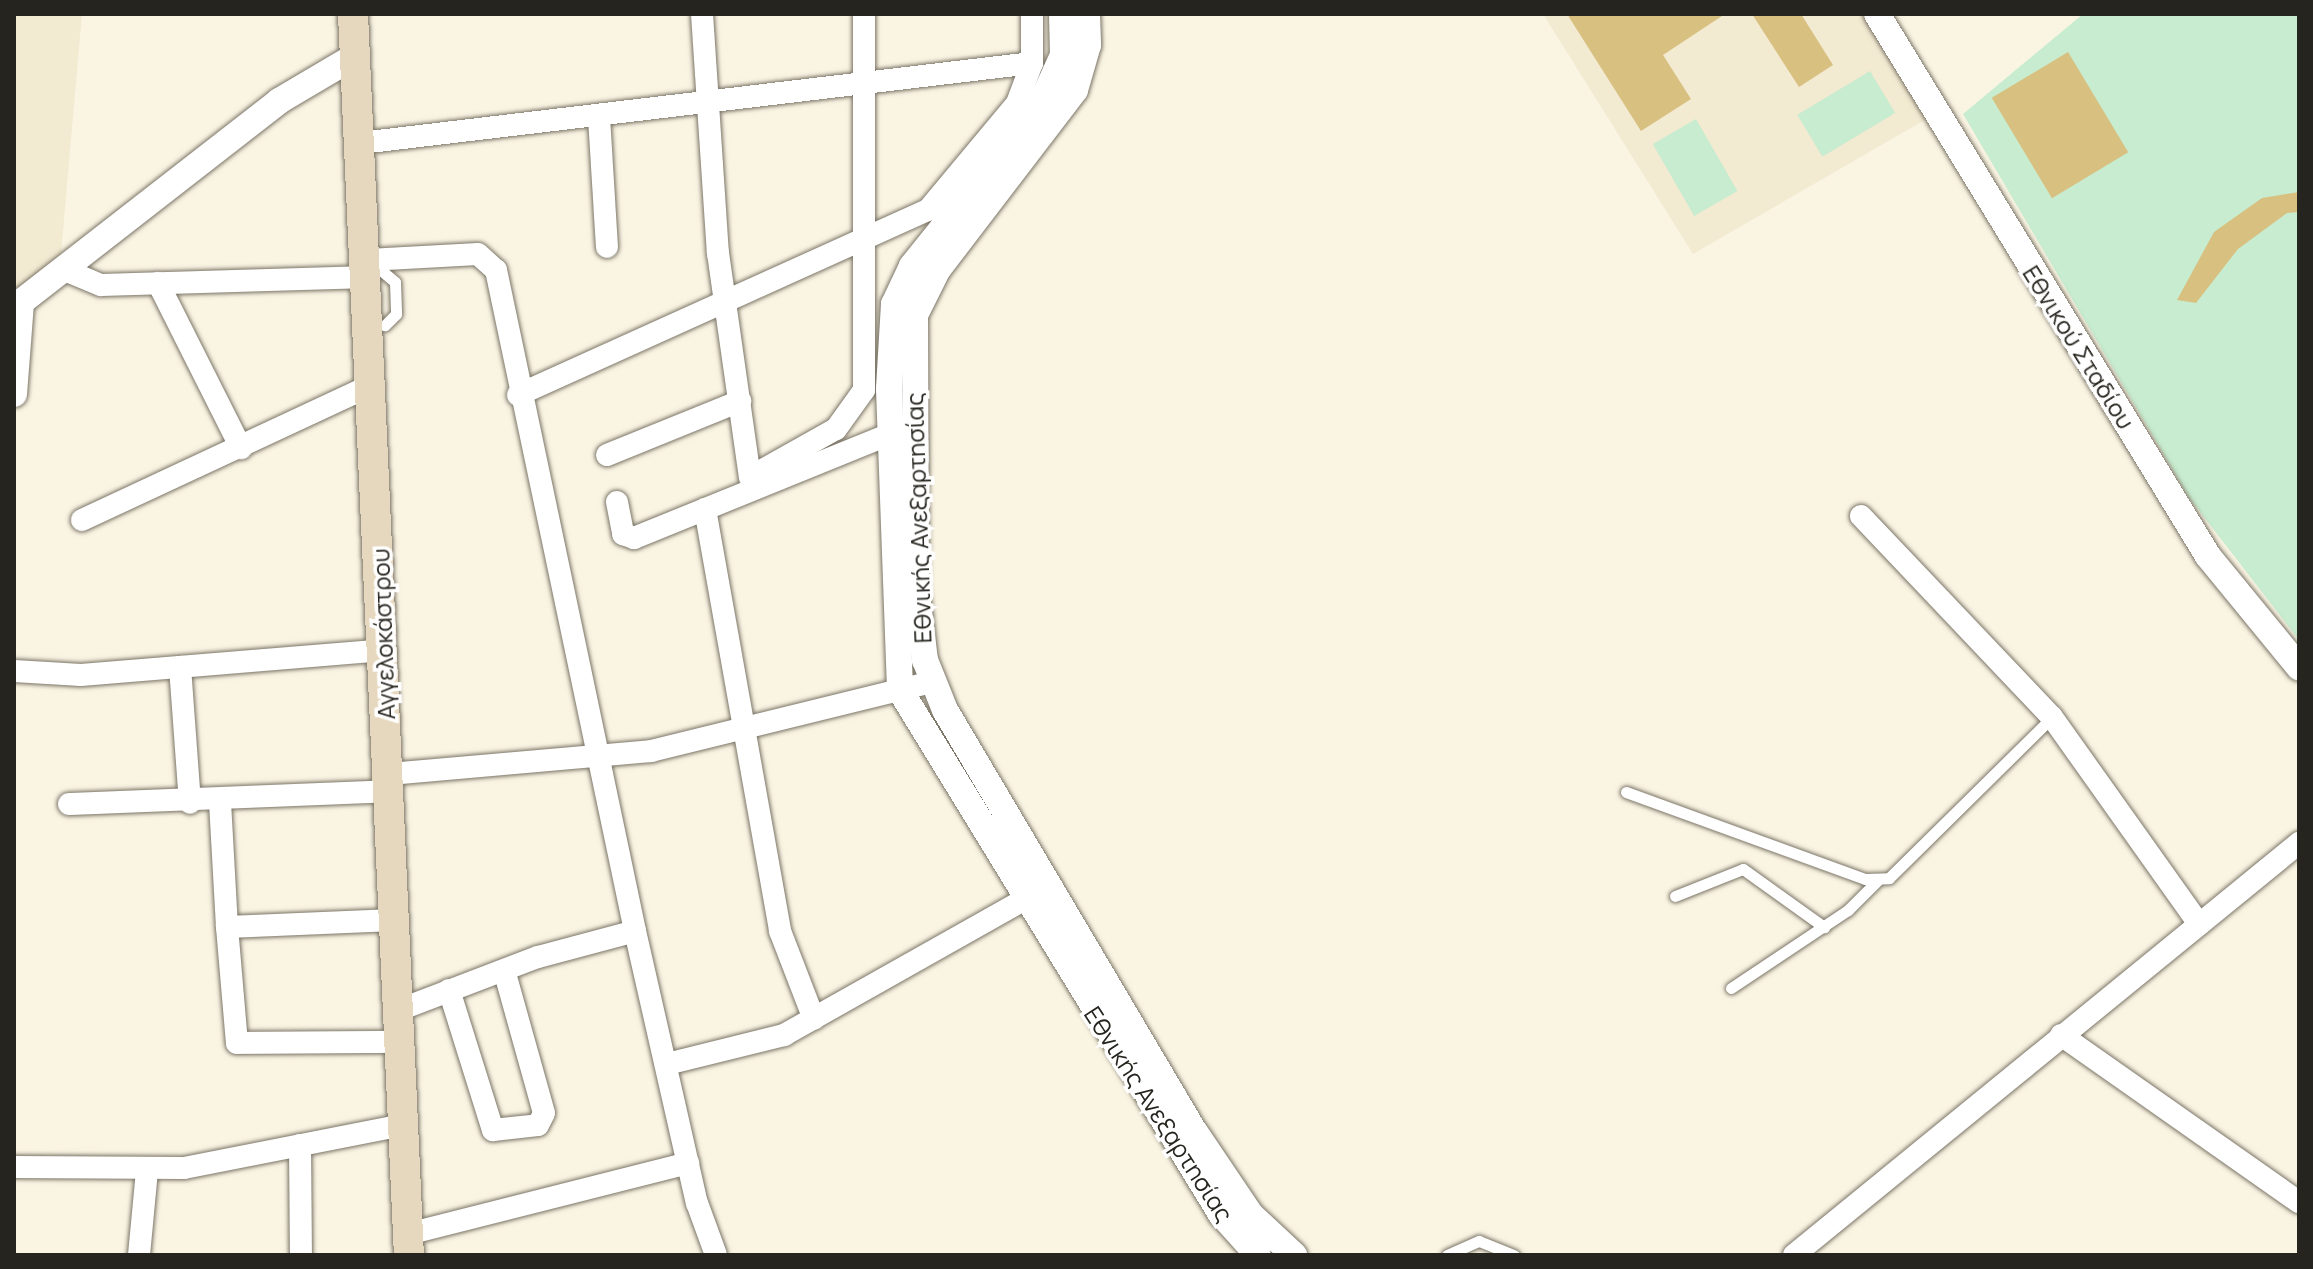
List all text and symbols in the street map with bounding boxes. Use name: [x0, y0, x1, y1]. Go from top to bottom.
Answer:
street label: Εθνικού Σταδίου: [2017, 260, 2141, 434]
street label: Εθνικής Ανεξαρτησίας: [899, 392, 937, 644]
street label: Αγγελοκάστρου: [366, 548, 400, 720]
street label: Εθνικής Ανεξαρτησίας: [1079, 1001, 1239, 1227]

